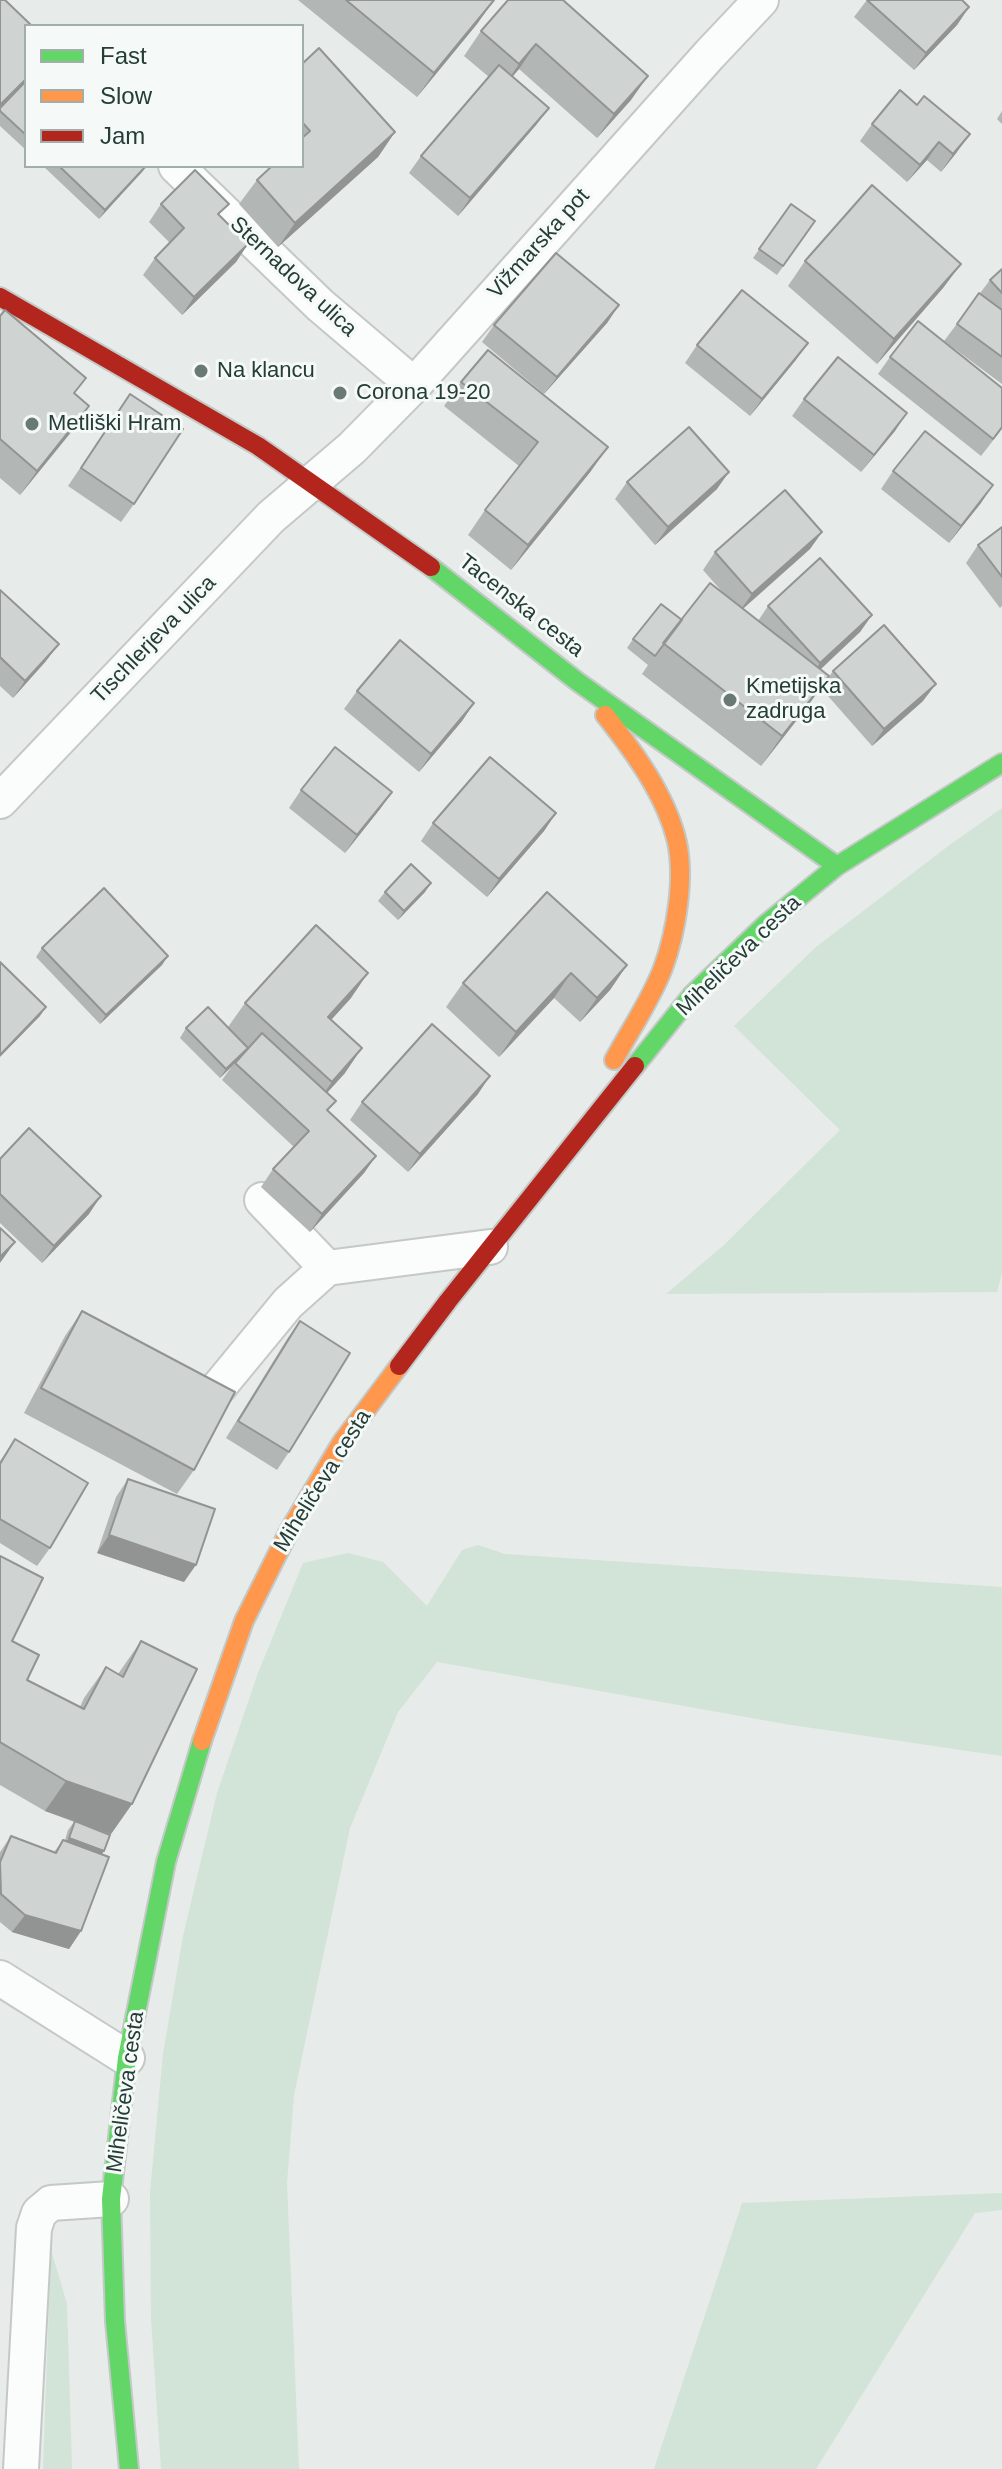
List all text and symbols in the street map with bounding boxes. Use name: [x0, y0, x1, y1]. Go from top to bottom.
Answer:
legend: [24, 24, 304, 168]
text: Fast: [100, 42, 147, 69]
text: Slow: [100, 82, 152, 109]
text: Jam: [100, 122, 145, 149]
street label: Vižmarska pot: [483, 184, 595, 304]
street label: Sternadova ulica: [224, 211, 362, 343]
place label: Na klancu: [217, 358, 315, 384]
marker: Na klancu: [192, 362, 210, 380]
place label: Corona 19-20: [356, 380, 491, 406]
marker: Corona 19-20: [331, 384, 349, 402]
place label: Metliški Hram: [48, 411, 181, 437]
marker: Metliški Hram: [23, 415, 41, 433]
street label: Tacenska cesta: [453, 549, 589, 663]
street label: Tischlerjeva ulica: [86, 570, 222, 710]
place label: Kmetijska zadruga: [746, 674, 841, 726]
marker: Kmetijska zadruga: [721, 691, 739, 709]
street label: Miheličeva cesta: [671, 890, 807, 1022]
street label: Miheličeva cesta: [269, 1405, 377, 1557]
street label: Miheličeva cesta: [102, 2010, 150, 2174]

